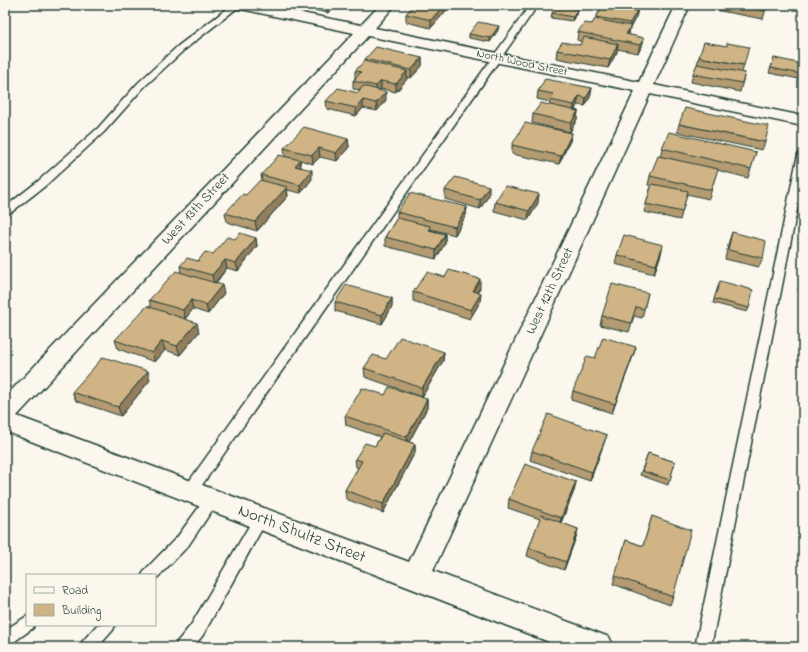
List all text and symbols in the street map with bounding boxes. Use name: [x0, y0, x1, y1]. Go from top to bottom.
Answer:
street label: North Wood Street: [475, 45, 569, 81]
street label: West 13th Street: [157, 168, 236, 250]
street label: West 12th Street: [521, 244, 580, 338]
street label: North Shultz Street: [234, 498, 370, 570]
legend: [26, 574, 156, 626]
text: Road: [62, 582, 88, 600]
text: Building: [61, 602, 101, 621]

